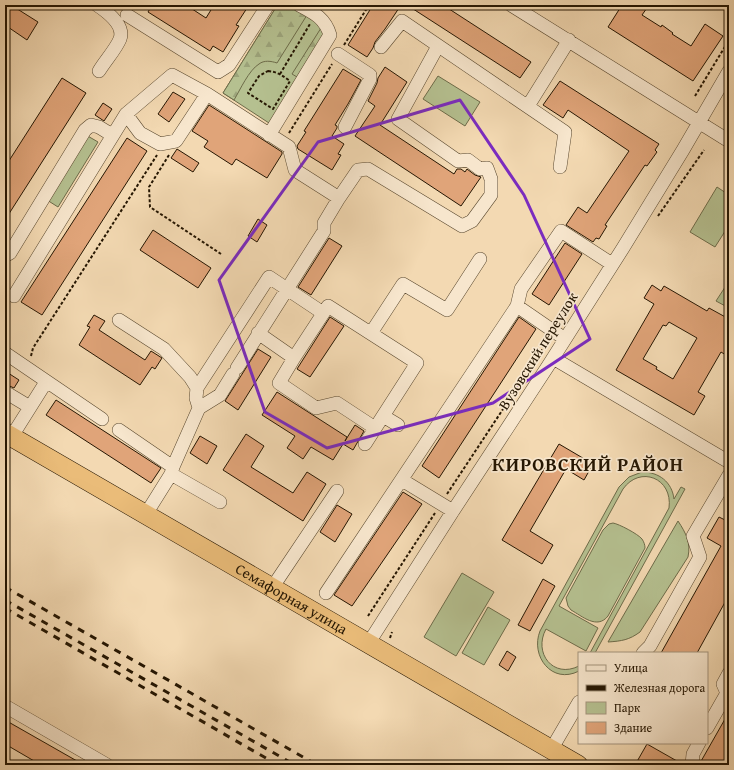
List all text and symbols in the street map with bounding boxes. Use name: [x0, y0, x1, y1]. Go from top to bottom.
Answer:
street label: Вузовский переулок: [493, 288, 582, 414]
district label: КИРОВСКИЙ РАЙОН: [492, 450, 684, 478]
street label: Семафорная улица: [232, 558, 352, 640]
legend: [578, 652, 708, 744]
text: Улица: [614, 659, 648, 676]
text: Железная дорога: [613, 679, 705, 696]
text: Парк: [614, 699, 641, 716]
text: Здание: [614, 719, 653, 736]

